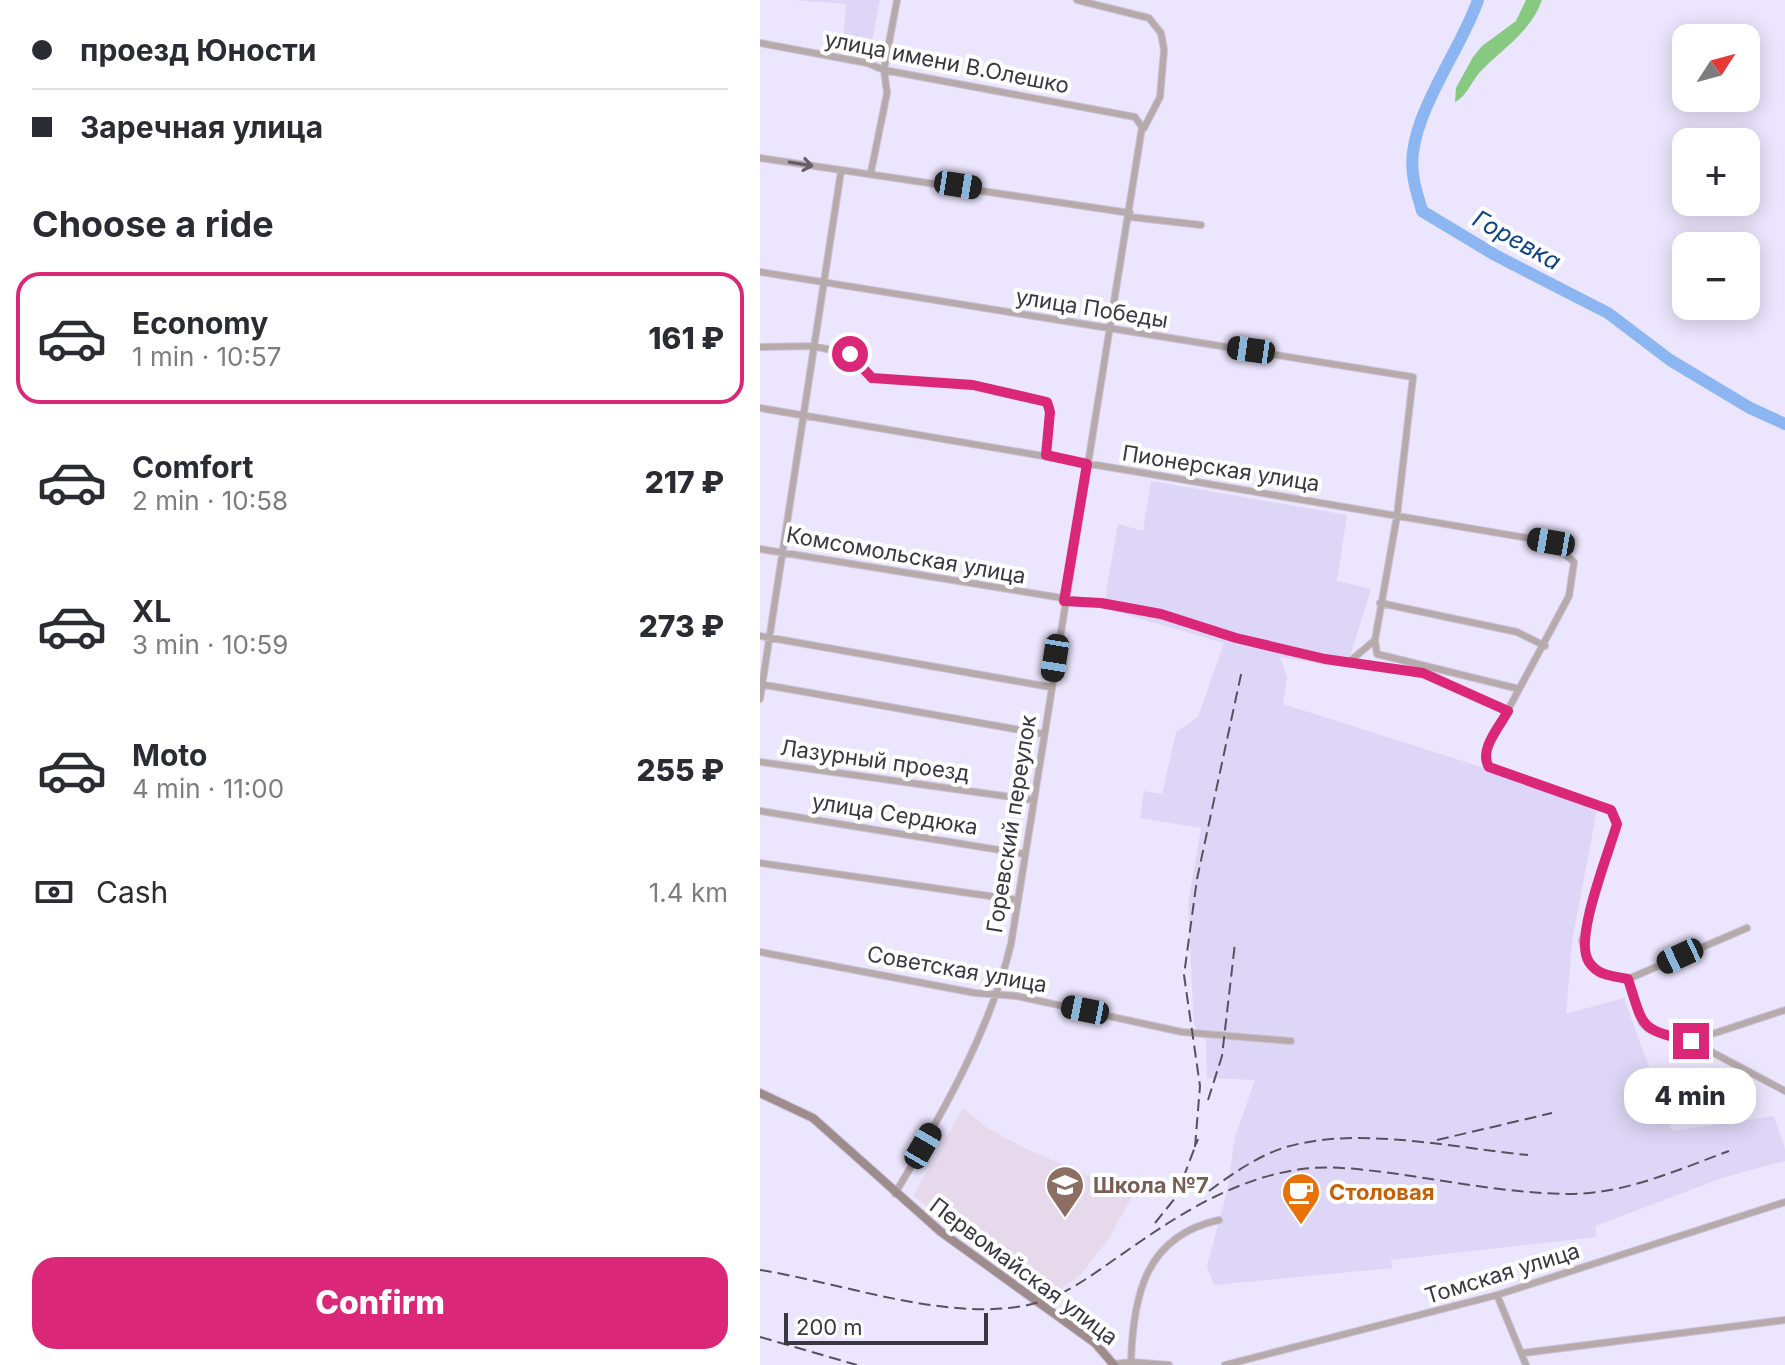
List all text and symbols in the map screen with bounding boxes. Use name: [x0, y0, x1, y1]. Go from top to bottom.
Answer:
north arrow: [1672, 24, 1760, 112]
map controls: [1672, 24, 1760, 320]
street label: улица имени В.Олешко: [823, 26, 1071, 98]
text: проезд Юности: [80, 32, 317, 68]
text: Заречная улица: [80, 109, 323, 145]
button: +: [1672, 128, 1760, 216]
one-way arrow: [788, 158, 813, 173]
car: [932, 169, 984, 201]
text: Choose a ride: [32, 202, 274, 246]
water label: Горевка: [1468, 204, 1566, 276]
button: −: [1672, 232, 1760, 320]
street label: улица Победы: [1014, 283, 1170, 333]
icon: car: [36, 302, 108, 374]
text: Economy: [132, 305, 268, 341]
text: 161 ₽: [648, 320, 724, 356]
car: [1226, 335, 1276, 365]
route start: [832, 336, 868, 372]
text: 1 min · 10:57: [132, 341, 281, 372]
street label: Пионерская улица: [1120, 440, 1322, 496]
icon: car: [36, 446, 108, 518]
text: Comfort: [132, 449, 253, 485]
text: 217 ₽: [645, 464, 724, 500]
text: 2 min · 10:58: [132, 485, 288, 516]
street label: Комсомольская улица: [784, 521, 1028, 589]
car: [1525, 526, 1577, 558]
icon: car: [36, 590, 108, 662]
text: XL: [132, 593, 171, 629]
text: 273 ₽: [639, 608, 724, 644]
text: 3 min · 10:59: [132, 629, 288, 660]
car: [1039, 632, 1071, 684]
street label: Горевский переулок: [981, 713, 1041, 935]
icon: car: [36, 734, 108, 806]
street label: Лазурный проезд: [779, 734, 971, 786]
text: Moto: [132, 737, 207, 773]
text: 255 ₽: [636, 752, 724, 788]
text: 4 min · 11:00: [132, 773, 284, 804]
street label: улица Сердюка: [810, 788, 980, 840]
icon: cash: [32, 870, 76, 914]
text: Cash: [96, 874, 168, 910]
text: 1.4 km: [649, 877, 728, 908]
car: [1653, 935, 1707, 977]
street label: Советская улица: [865, 940, 1049, 998]
car: [1059, 994, 1111, 1026]
route end: [1673, 1023, 1709, 1059]
callout: 4 min: [1625, 1069, 1757, 1125]
text: 4 min: [1654, 1080, 1726, 1111]
car: [901, 1119, 945, 1173]
school or university icon: Школа №7: [1044, 1164, 1086, 1219]
cafe icon: Столовая: [1280, 1171, 1322, 1226]
place label: Школа №7: [1093, 1172, 1209, 1198]
place label: Столовая: [1329, 1179, 1434, 1205]
street label: Первомайская улица: [925, 1192, 1123, 1350]
street label: Томская улица: [1422, 1237, 1582, 1309]
button: Confirm: [32, 1257, 728, 1349]
scale bar: [784, 1309, 988, 1345]
text: 200 m: [796, 1314, 863, 1340]

